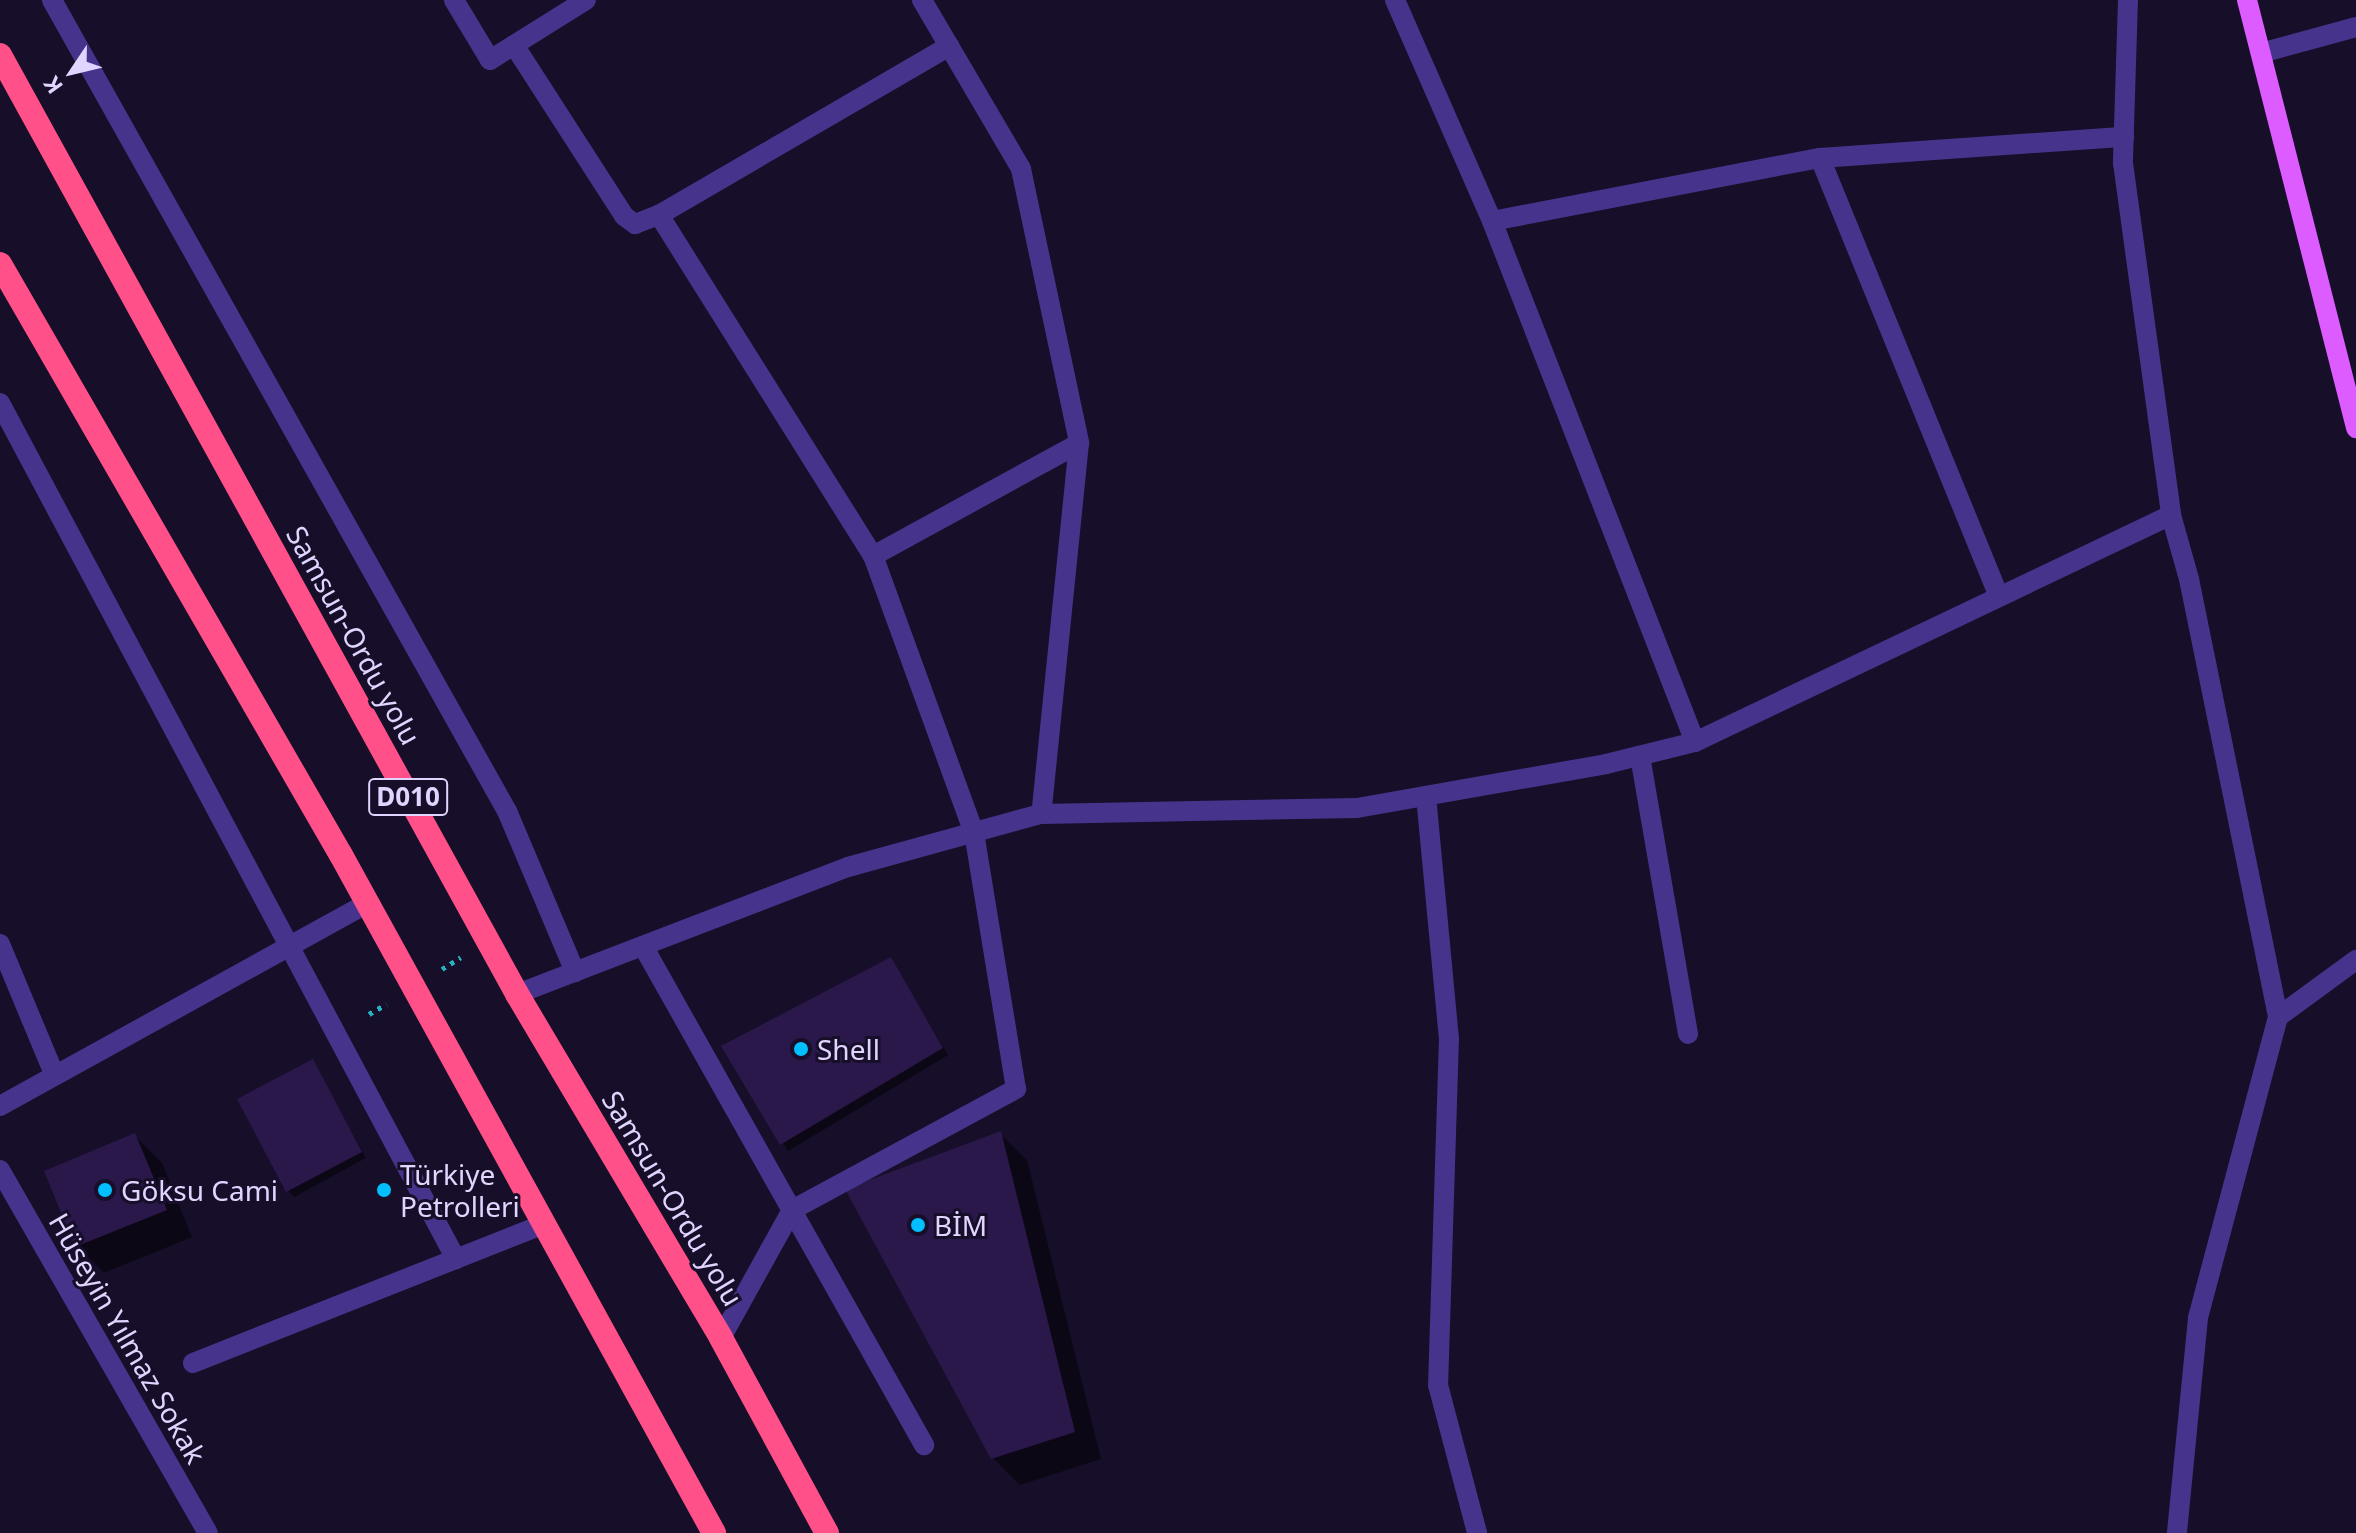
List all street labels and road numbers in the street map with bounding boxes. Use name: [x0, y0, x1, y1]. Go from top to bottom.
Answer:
street label: Samsun-Ordu yolu: [280, 520, 428, 750]
road number: D010: [368, 775, 448, 819]
street label: Samsun-Ordu yolu: [596, 1084, 750, 1312]
street label: Hüseyin Yılmaz Sokak: [43, 1207, 213, 1469]

